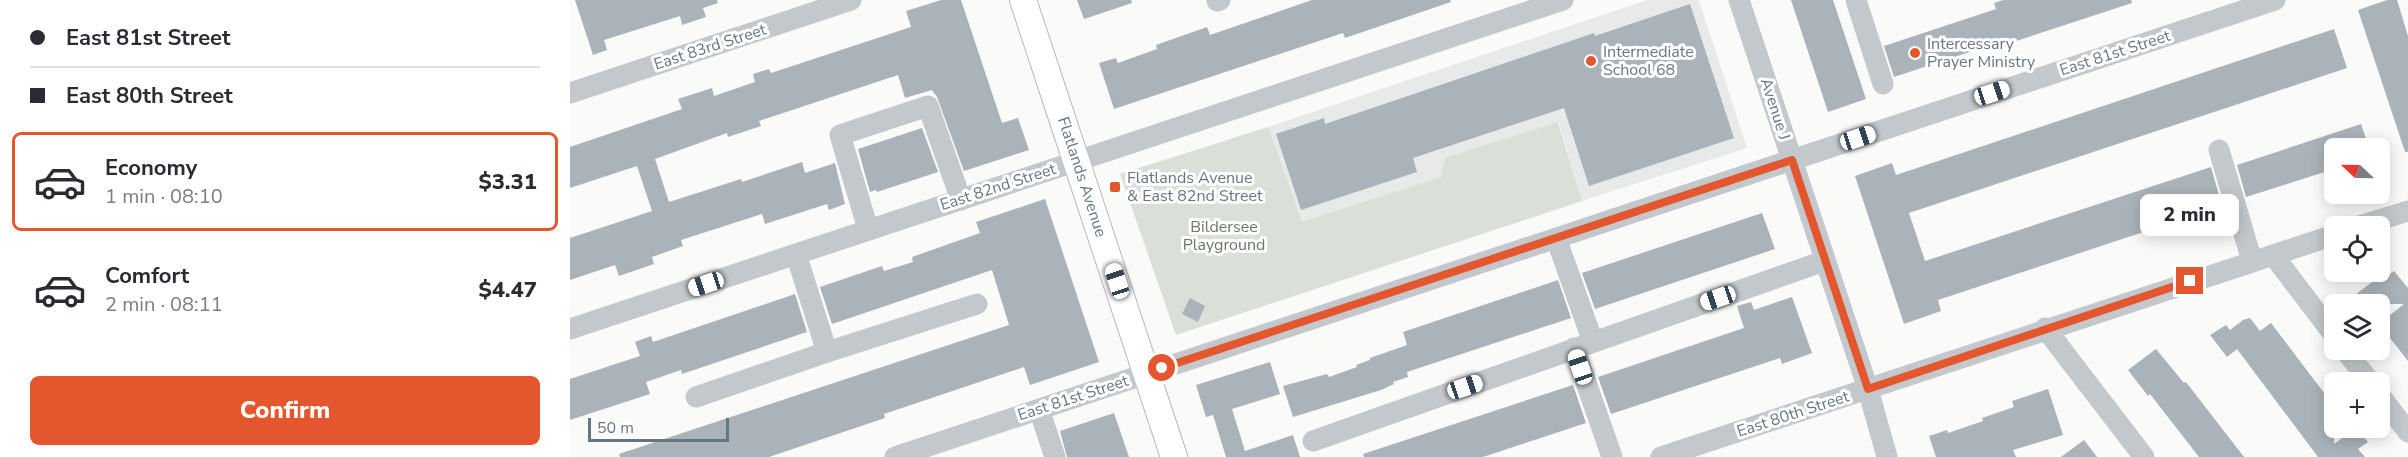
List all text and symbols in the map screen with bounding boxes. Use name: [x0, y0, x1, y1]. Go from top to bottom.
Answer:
street label: East 83rd Street: [651, 18, 769, 76]
text: East 81st Street: [66, 23, 230, 53]
street label: East 81st Street: [2057, 25, 2174, 81]
place label: Intercessary Prayer Ministry: [1927, 33, 2036, 73]
place label: Intermediate School 68: [1603, 41, 1694, 81]
marker: Intercessary Prayer Ministry: [1908, 46, 1922, 60]
marker: Intermediate School 68: [1584, 54, 1598, 68]
street label: Avenue J: [1755, 75, 1795, 143]
car: [1972, 79, 2012, 107]
text: East 80th Street: [66, 81, 233, 111]
street label: Flatlands Avenue: [1052, 114, 1112, 240]
car: [1838, 124, 1878, 152]
north arrow: [2324, 138, 2390, 204]
map controls: [2324, 138, 2390, 438]
text: Economy: [105, 153, 197, 183]
icon: car: [33, 155, 87, 209]
street label: East 82nd Street: [937, 158, 1059, 216]
text: $3.31: [478, 167, 537, 197]
place label: Flatlands Avenue & East 82nd Street: [1127, 167, 1263, 207]
marker: Flatlands Avenue & East 82nd Street: [1108, 180, 1122, 194]
text: 1 min · 08:10: [105, 183, 223, 210]
callout: 2 min: [2140, 194, 2240, 236]
text: 2 min: [2163, 201, 2216, 228]
park label: Bildersee Playground: [1183, 216, 1265, 256]
button: locate: [2324, 216, 2390, 282]
text: Comfort: [105, 261, 189, 291]
car: [1103, 261, 1131, 301]
icon: car: [33, 263, 87, 317]
route end: [2176, 267, 2203, 294]
car: [686, 270, 726, 298]
text: $4.47: [478, 275, 537, 305]
car: [1698, 284, 1738, 312]
text: 2 min · 08:11: [105, 291, 223, 318]
button: layers: [2324, 294, 2390, 360]
car: [1566, 347, 1594, 387]
route start: [1148, 354, 1175, 381]
street label: East 81st Street: [1015, 370, 1132, 426]
button: +: [2324, 372, 2390, 438]
car: [1445, 373, 1485, 401]
button: Confirm: [30, 376, 540, 445]
street label: East 80th Street: [1734, 385, 1852, 442]
scale bar: [588, 415, 729, 442]
text: 50 m: [597, 417, 634, 439]

